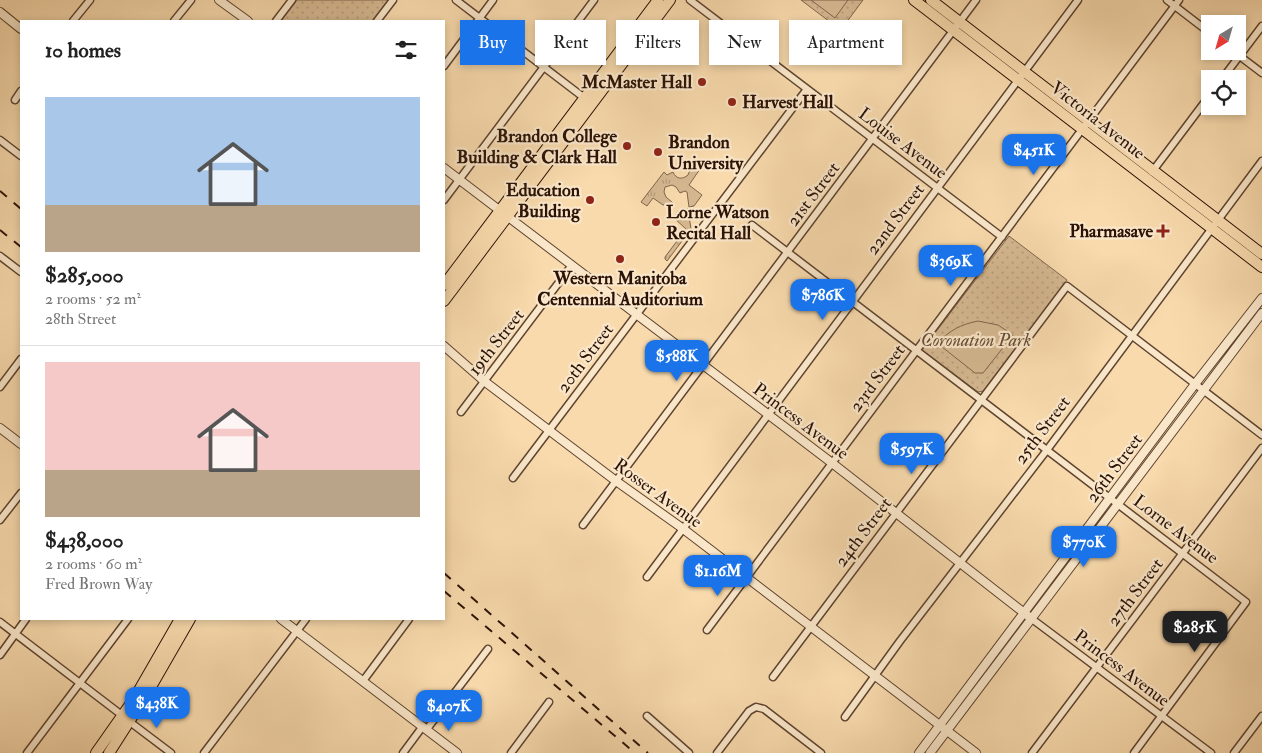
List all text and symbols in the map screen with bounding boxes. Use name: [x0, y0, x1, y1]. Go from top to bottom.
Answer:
north arrow: [1201, 15, 1246, 60]
map controls: [1201, 15, 1246, 115]
chip: Buy: [460, 20, 525, 65]
chip: Rent: [535, 20, 606, 65]
chip: Filters: [616, 20, 699, 65]
chip: New: [709, 20, 779, 65]
chip: Apartment: [789, 20, 902, 65]
icon: filters: [392, 36, 420, 64]
text: 10 homes: [45, 37, 121, 64]
button: locate: [1201, 70, 1246, 115]
place label: McMaster Hall: [581, 71, 692, 94]
marker: McMaster Hall: [696, 76, 708, 88]
street label: Victoria Avenue: [1046, 76, 1150, 165]
place label: Harvest Hall: [742, 91, 834, 114]
marker: Harvest Hall: [726, 96, 738, 108]
street label: Louise Avenue: [854, 102, 952, 185]
place label: Brandon College Building & Clark Hall: [457, 125, 617, 169]
icon: home: [188, 129, 278, 219]
place label: Brandon University: [668, 131, 744, 175]
pin: $451K: [999, 134, 1069, 176]
marker: Brandon College Building & Clark Hall: [621, 140, 633, 152]
text: $451K: [1013, 140, 1055, 160]
marker: Brandon University: [652, 146, 664, 158]
street label: 21st Street: [782, 157, 845, 231]
place label: Education Building: [506, 179, 581, 223]
street label: 22nd Street: [861, 179, 930, 260]
marker: Education Building: [584, 194, 596, 206]
place label: Lorne Watson Recital Hall: [666, 201, 770, 245]
marker: Lorne Watson Recital Hall: [650, 216, 662, 228]
place label: Pharmasave: [1069, 220, 1153, 243]
marker: Pharmasave: [1157, 225, 1169, 237]
pin: $369K: [916, 244, 986, 287]
text: $369K: [930, 251, 972, 271]
marker: Western Manitoba Centennial Auditorium: [614, 253, 626, 265]
text: $285,000: [45, 262, 124, 289]
place label: Western Manitoba Centennial Auditorium: [537, 267, 704, 311]
pin: $786K: [788, 278, 858, 321]
text: $786K: [801, 285, 845, 305]
text: 2 rooms · 52 m²: [45, 289, 141, 309]
street label: 19th Street: [463, 304, 530, 380]
text: 28th Street: [45, 309, 116, 329]
street label: 20th Street: [552, 319, 619, 397]
park label: Coronation Park: [921, 329, 1031, 352]
pin: $588K: [642, 340, 712, 382]
street label: 23rd Street: [845, 340, 910, 417]
text: $588K: [656, 346, 698, 366]
street label: Princess Avenue: [748, 378, 854, 465]
street label: 25th Street: [1009, 392, 1076, 469]
icon: home: [188, 395, 278, 485]
street label: 26th Street: [1081, 429, 1148, 507]
pin: $597K: [877, 432, 947, 475]
text: $597K: [891, 439, 933, 459]
street label: Rosser Avenue: [609, 454, 707, 534]
street label: Lorne Avenue: [1128, 490, 1223, 569]
street label: 24th Street: [830, 493, 897, 572]
pin: $770K: [1049, 526, 1119, 568]
text: $438,000: [45, 527, 123, 554]
text: $770K: [1062, 532, 1106, 552]
street label: 27th Street: [1102, 553, 1169, 631]
text: 2 rooms · 60 m²: [45, 554, 142, 574]
pin: $1.16M: [677, 554, 759, 597]
text: $1.16M: [694, 561, 742, 581]
text: Fred Brown Way: [45, 574, 152, 594]
pin: $285K: [1160, 610, 1230, 653]
text: $285K: [1174, 617, 1216, 637]
street label: Princess Avenue: [1069, 625, 1175, 712]
pin: $438K: [122, 686, 192, 729]
pin: $407K: [414, 690, 484, 732]
text: $438K: [136, 693, 178, 713]
text: $407K: [427, 696, 471, 716]

